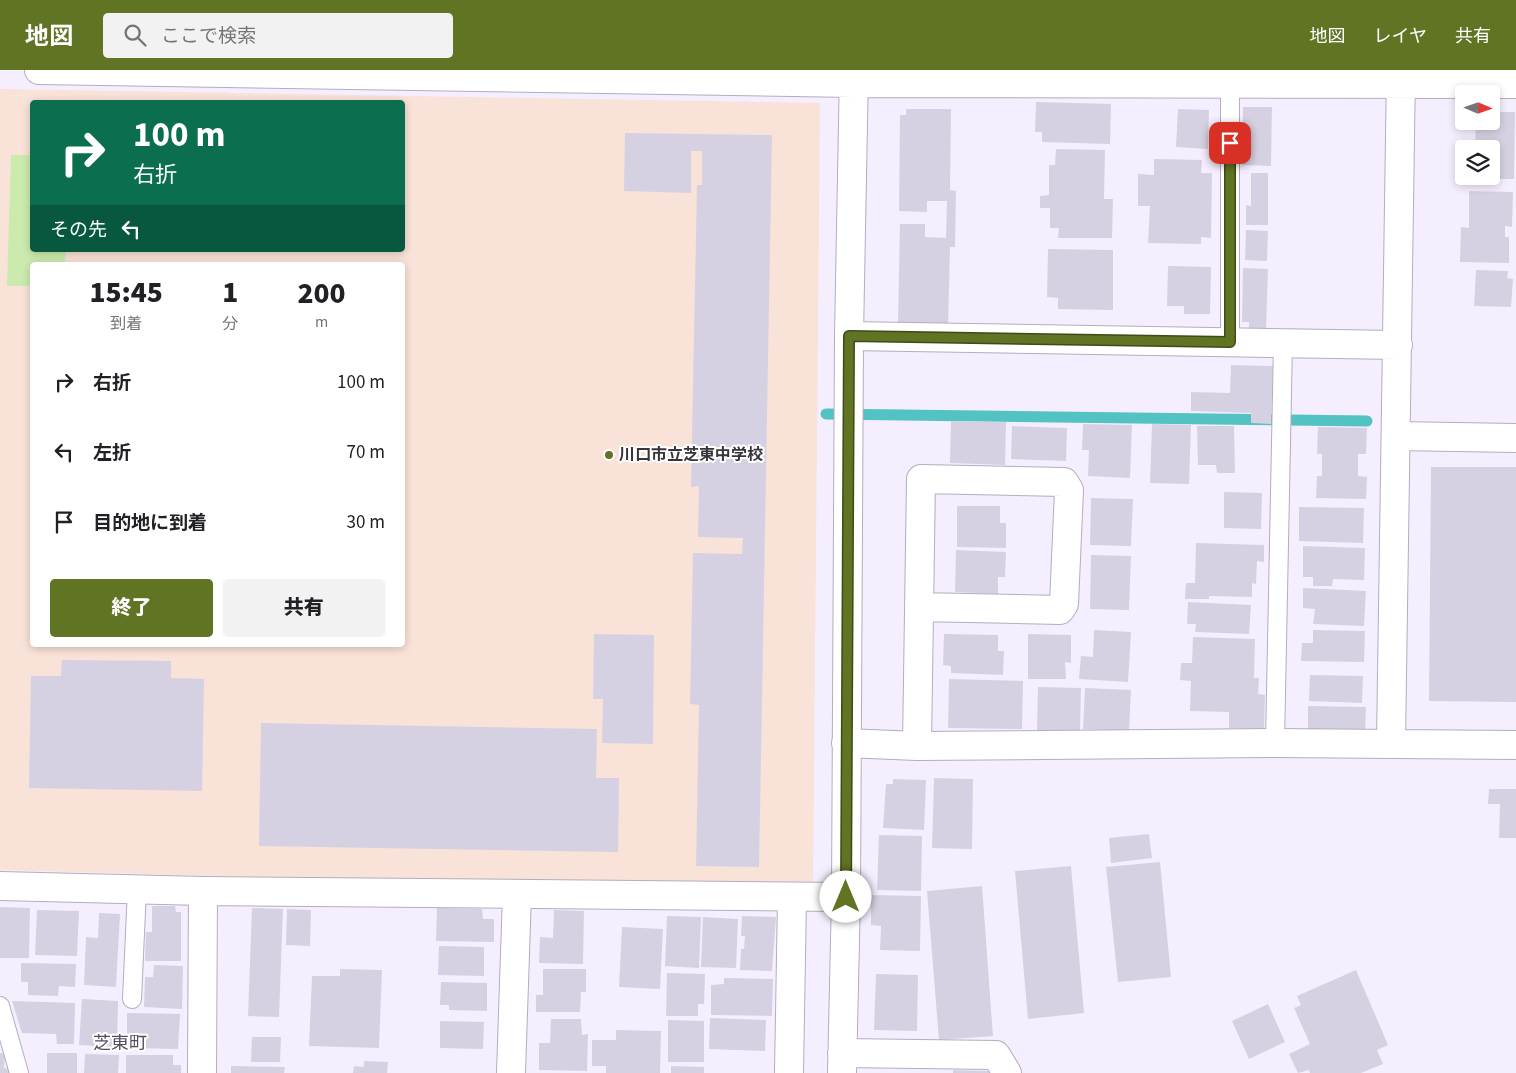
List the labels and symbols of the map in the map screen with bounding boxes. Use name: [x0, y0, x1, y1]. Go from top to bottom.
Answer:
north arrow: [1455, 85, 1500, 130]
pin: [1209, 122, 1251, 164]
place label: 川口市立芝東中学校: [619, 444, 763, 466]
marker: 川口市立芝東中学校: [603, 449, 615, 461]
position arrow: [819, 870, 871, 922]
district label: 芝東町: [93, 1031, 147, 1056]

